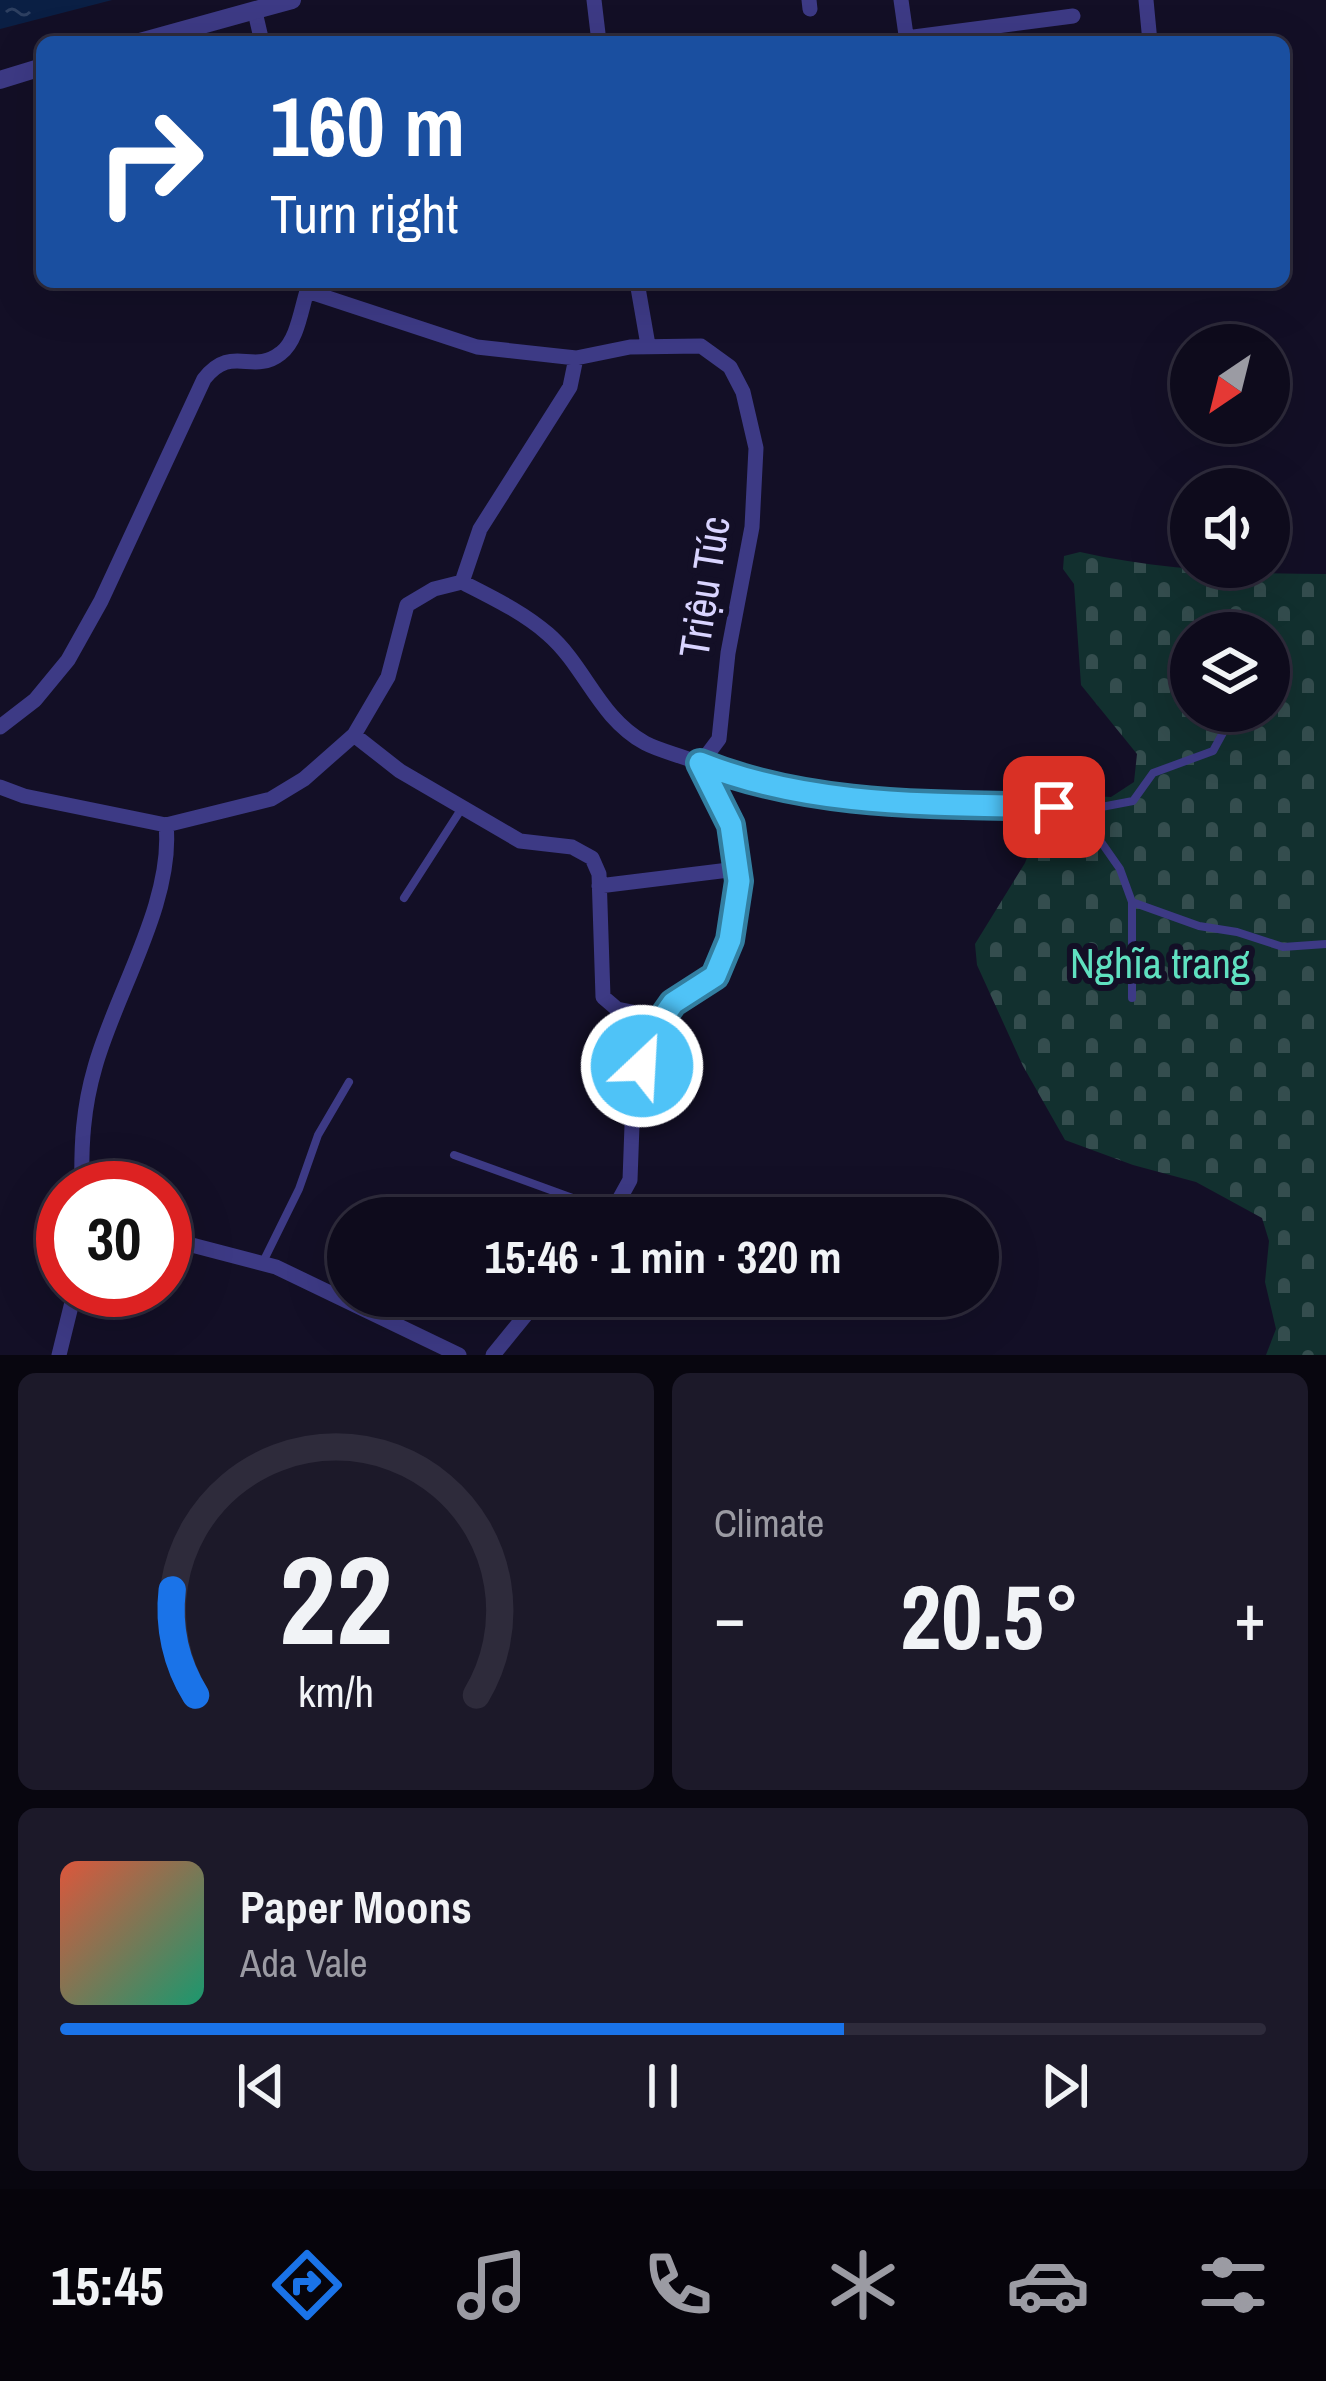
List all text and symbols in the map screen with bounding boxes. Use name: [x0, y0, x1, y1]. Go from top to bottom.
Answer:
text: 160 m: [270, 69, 465, 182]
icon: right: [72, 84, 228, 240]
text: Turn right: [270, 177, 458, 250]
north arrow: [1170, 324, 1290, 444]
map controls: [1170, 324, 1290, 732]
button: sound: [1170, 468, 1290, 588]
street label: Triệu Túc: [665, 512, 743, 662]
button: layers: [1170, 612, 1290, 732]
pin: [1003, 756, 1105, 858]
icon: arrive: [1021, 774, 1087, 840]
park label: Nghĩa trang: [1070, 935, 1250, 991]
position arrow: [579, 1003, 705, 1129]
speed limit sign: 30: [36, 1161, 192, 1317]
text: 15:46 · 1 min · 320 m: [485, 1226, 841, 1287]
text: Climate: [714, 1497, 824, 1549]
text: 22: [279, 1515, 393, 1683]
text: 20.5°: [900, 1556, 1080, 1677]
text: −: [714, 1572, 746, 1661]
text: +: [1234, 1572, 1266, 1661]
text: km/h: [298, 1662, 374, 1719]
text: Paper Moons: [240, 1876, 472, 1937]
text: Ada Vale: [240, 1937, 367, 1989]
icon: previous: [228, 2053, 294, 2119]
icon: pause: [630, 2053, 696, 2119]
icon: next: [1032, 2053, 1098, 2119]
icon: directions: [265, 2243, 349, 2327]
icon: music: [450, 2243, 534, 2327]
icon: phone: [636, 2243, 720, 2327]
icon: climate: [821, 2243, 905, 2327]
icon: car: [1006, 2243, 1090, 2327]
icon: filters: [1191, 2243, 1275, 2327]
text: 15:45: [51, 2249, 164, 2322]

